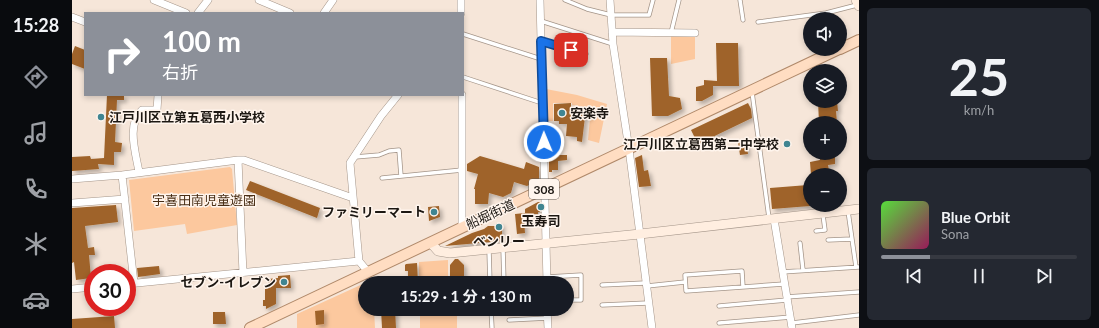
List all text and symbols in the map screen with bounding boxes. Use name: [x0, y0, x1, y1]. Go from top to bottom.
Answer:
map controls: [803, 12, 847, 212]
button: sound: [803, 12, 847, 56]
text: 15:28: [13, 14, 59, 36]
text: 100 m: [162, 24, 241, 58]
icon: right: [96, 28, 148, 80]
pin: [554, 33, 588, 67]
icon: arrive: [560, 39, 582, 61]
text: 25: [949, 45, 1009, 107]
text: 右折: [162, 61, 198, 83]
icon: directions: [22, 63, 50, 91]
button: layers: [803, 64, 847, 108]
text: km/h: [964, 102, 994, 118]
place label: 安楽寺: [570, 105, 609, 121]
marker: 安楽寺: [557, 108, 567, 118]
place label: 江戸川区立第五葛西小学校: [109, 109, 265, 125]
marker: 江戸川区立第五葛西小学校: [96, 112, 106, 122]
button: +: [803, 116, 847, 160]
icon: music: [22, 119, 50, 147]
position arrow: [523, 121, 565, 163]
place label: 江戸川区立葛西第二中学校: [623, 136, 779, 152]
marker: 江戸川区立葛西第二中学校: [782, 139, 792, 149]
button: −: [803, 168, 847, 212]
icon: phone: [22, 175, 50, 203]
road number: 308: [529, 179, 559, 199]
park label: 宇喜田南児童遊園: [152, 192, 256, 208]
street label: 船堀街道: [463, 196, 517, 232]
marker: 玉寿司: [536, 202, 546, 212]
place label: ファミリーマート: [322, 204, 426, 220]
marker: ファミリーマート: [429, 207, 439, 217]
text: Blue Orbit: [941, 208, 1010, 226]
place label: 玉寿司: [521, 213, 561, 229]
marker: ベンリー: [494, 222, 504, 232]
text: Sona: [941, 226, 969, 242]
icon: climate: [22, 230, 50, 258]
place label: ベンリー: [473, 233, 525, 249]
speed limit sign: 30: [84, 264, 136, 316]
icon: previous: [903, 265, 925, 287]
icon: pause: [968, 265, 990, 287]
icon: next: [1033, 265, 1055, 287]
place label: セブン-イレブン: [180, 274, 276, 290]
marker: セブン-イレブン: [279, 277, 289, 287]
icon: car: [22, 286, 50, 314]
text: 15:29 · 1 分 · 130 m: [400, 287, 532, 305]

